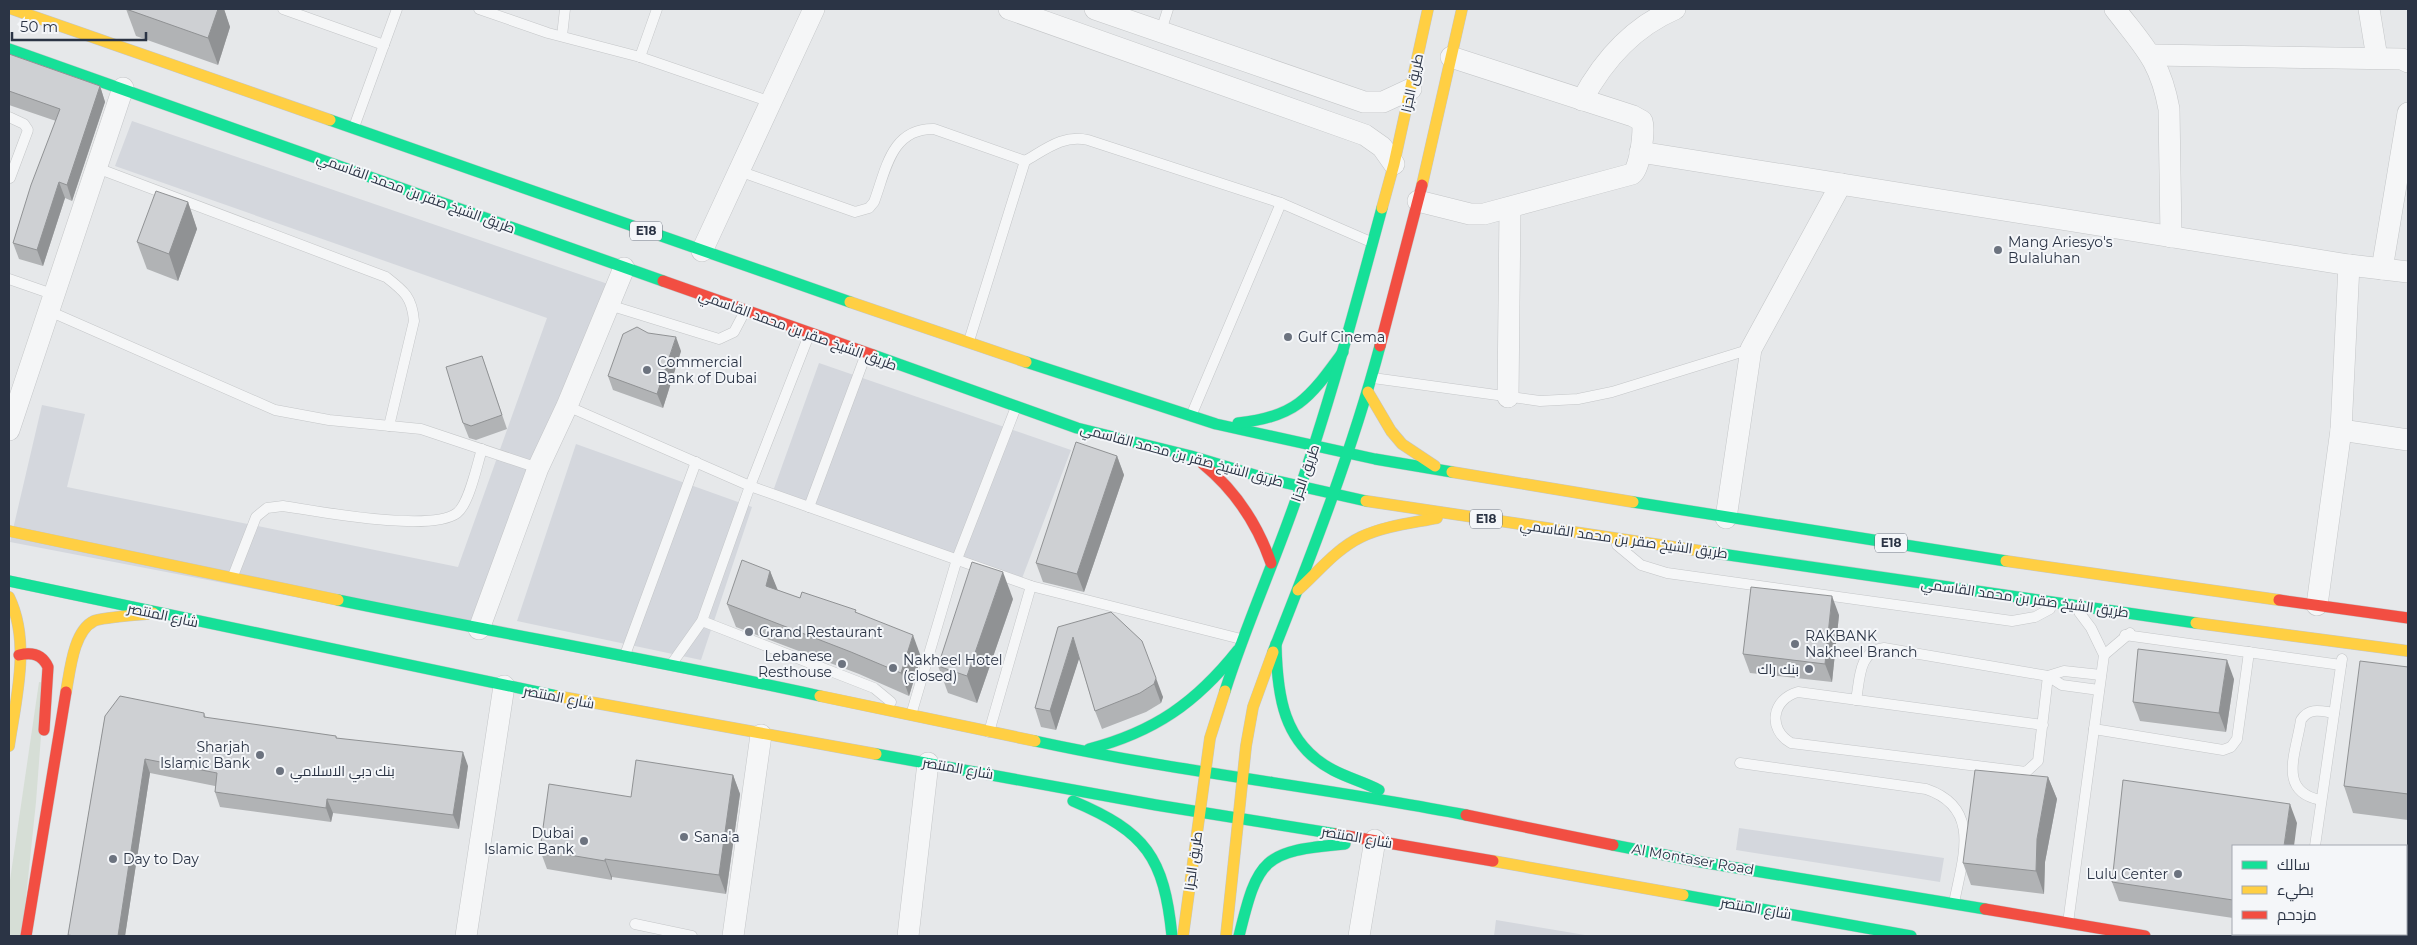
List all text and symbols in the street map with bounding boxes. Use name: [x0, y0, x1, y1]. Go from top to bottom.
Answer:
scale bar: [12, 10, 146, 42]
text: 50 m: [20, 17, 58, 36]
street label: طريق الجزا: [1397, 52, 1427, 114]
street label: طريق الشيخ صقر بن محمد القاسمي: [313, 149, 518, 240]
road number: E18: [630, 222, 662, 240]
place label: Mang Ariesyo's Bulaluhan: [2008, 233, 2113, 267]
marker: Mang Ariesyo's Bulaluhan: [1992, 244, 2004, 256]
street label: طريق الشيخ صقر بن محمد القاسمي: [695, 286, 900, 377]
place label: Gulf Cinema: [1298, 328, 1385, 346]
marker: Gulf Cinema: [1282, 331, 1294, 343]
place label: Commercial Bank of Dubai: [657, 353, 757, 387]
marker: Commercial Bank of Dubai: [641, 364, 653, 376]
street label: طريق الشيخ صقر بن محمد القاسمي: [1078, 419, 1286, 494]
street label: طريق الجزا: [1287, 442, 1323, 504]
road number: E18: [1470, 509, 1502, 528]
street label: طريق الشيخ صقر بن محمد القاسمي: [1519, 516, 1729, 565]
road number: E18: [1875, 534, 1907, 552]
street label: طريق الشيخ صقر بن محمد القاسمي: [1920, 575, 2130, 624]
street label: شارع المنتصر: [125, 599, 200, 631]
place label: Grand Restaurant: [759, 623, 883, 641]
marker: Grand Restaurant: [743, 626, 755, 638]
place label: RAKBANK Nakheel Branch: [1805, 627, 1917, 661]
marker: RAKBANK Nakheel Branch: [1789, 638, 1801, 650]
place label: Lebanese Resthouse: [758, 647, 832, 681]
place label: Nakheel Hotel (closed): [903, 651, 1003, 685]
marker: Lebanese Resthouse: [836, 658, 848, 670]
place label: بنك راك: [1758, 660, 1799, 678]
marker: Nakheel Hotel (closed): [887, 662, 899, 674]
marker: بنك راك: [1803, 663, 1815, 675]
street label: شارع المنتصر: [521, 681, 596, 713]
place label: Sharjah Islamic Bank: [160, 738, 251, 772]
marker: Sharjah Islamic Bank: [254, 749, 266, 761]
street label: شارع المنتصر: [920, 753, 995, 783]
place label: بنك دبي الاسلامي: [290, 762, 395, 783]
marker: بنك دبي الاسلامي: [274, 765, 286, 777]
street label: شارع المنتصر: [1319, 822, 1394, 852]
place label: Dubai Islamic Bank: [484, 824, 575, 858]
place label: Sana'a: [694, 828, 740, 846]
street label: طريق الجزا: [1180, 830, 1206, 892]
marker: Sana'a: [678, 831, 690, 843]
marker: Dubai Islamic Bank: [578, 835, 590, 847]
street label: Al Montaser Road: [1630, 839, 1756, 879]
legend: [2232, 845, 2407, 935]
place label: Day to Day: [123, 850, 199, 868]
marker: Day to Day: [107, 853, 119, 865]
text: سالك: [2277, 855, 2310, 874]
place label: Lulu Center: [2087, 865, 2168, 883]
marker: Lulu Center: [2172, 868, 2184, 880]
text: بطيء: [2277, 880, 2314, 902]
street label: شارع المنتصر: [1718, 893, 1793, 923]
text: مزدحم: [2277, 905, 2317, 925]

